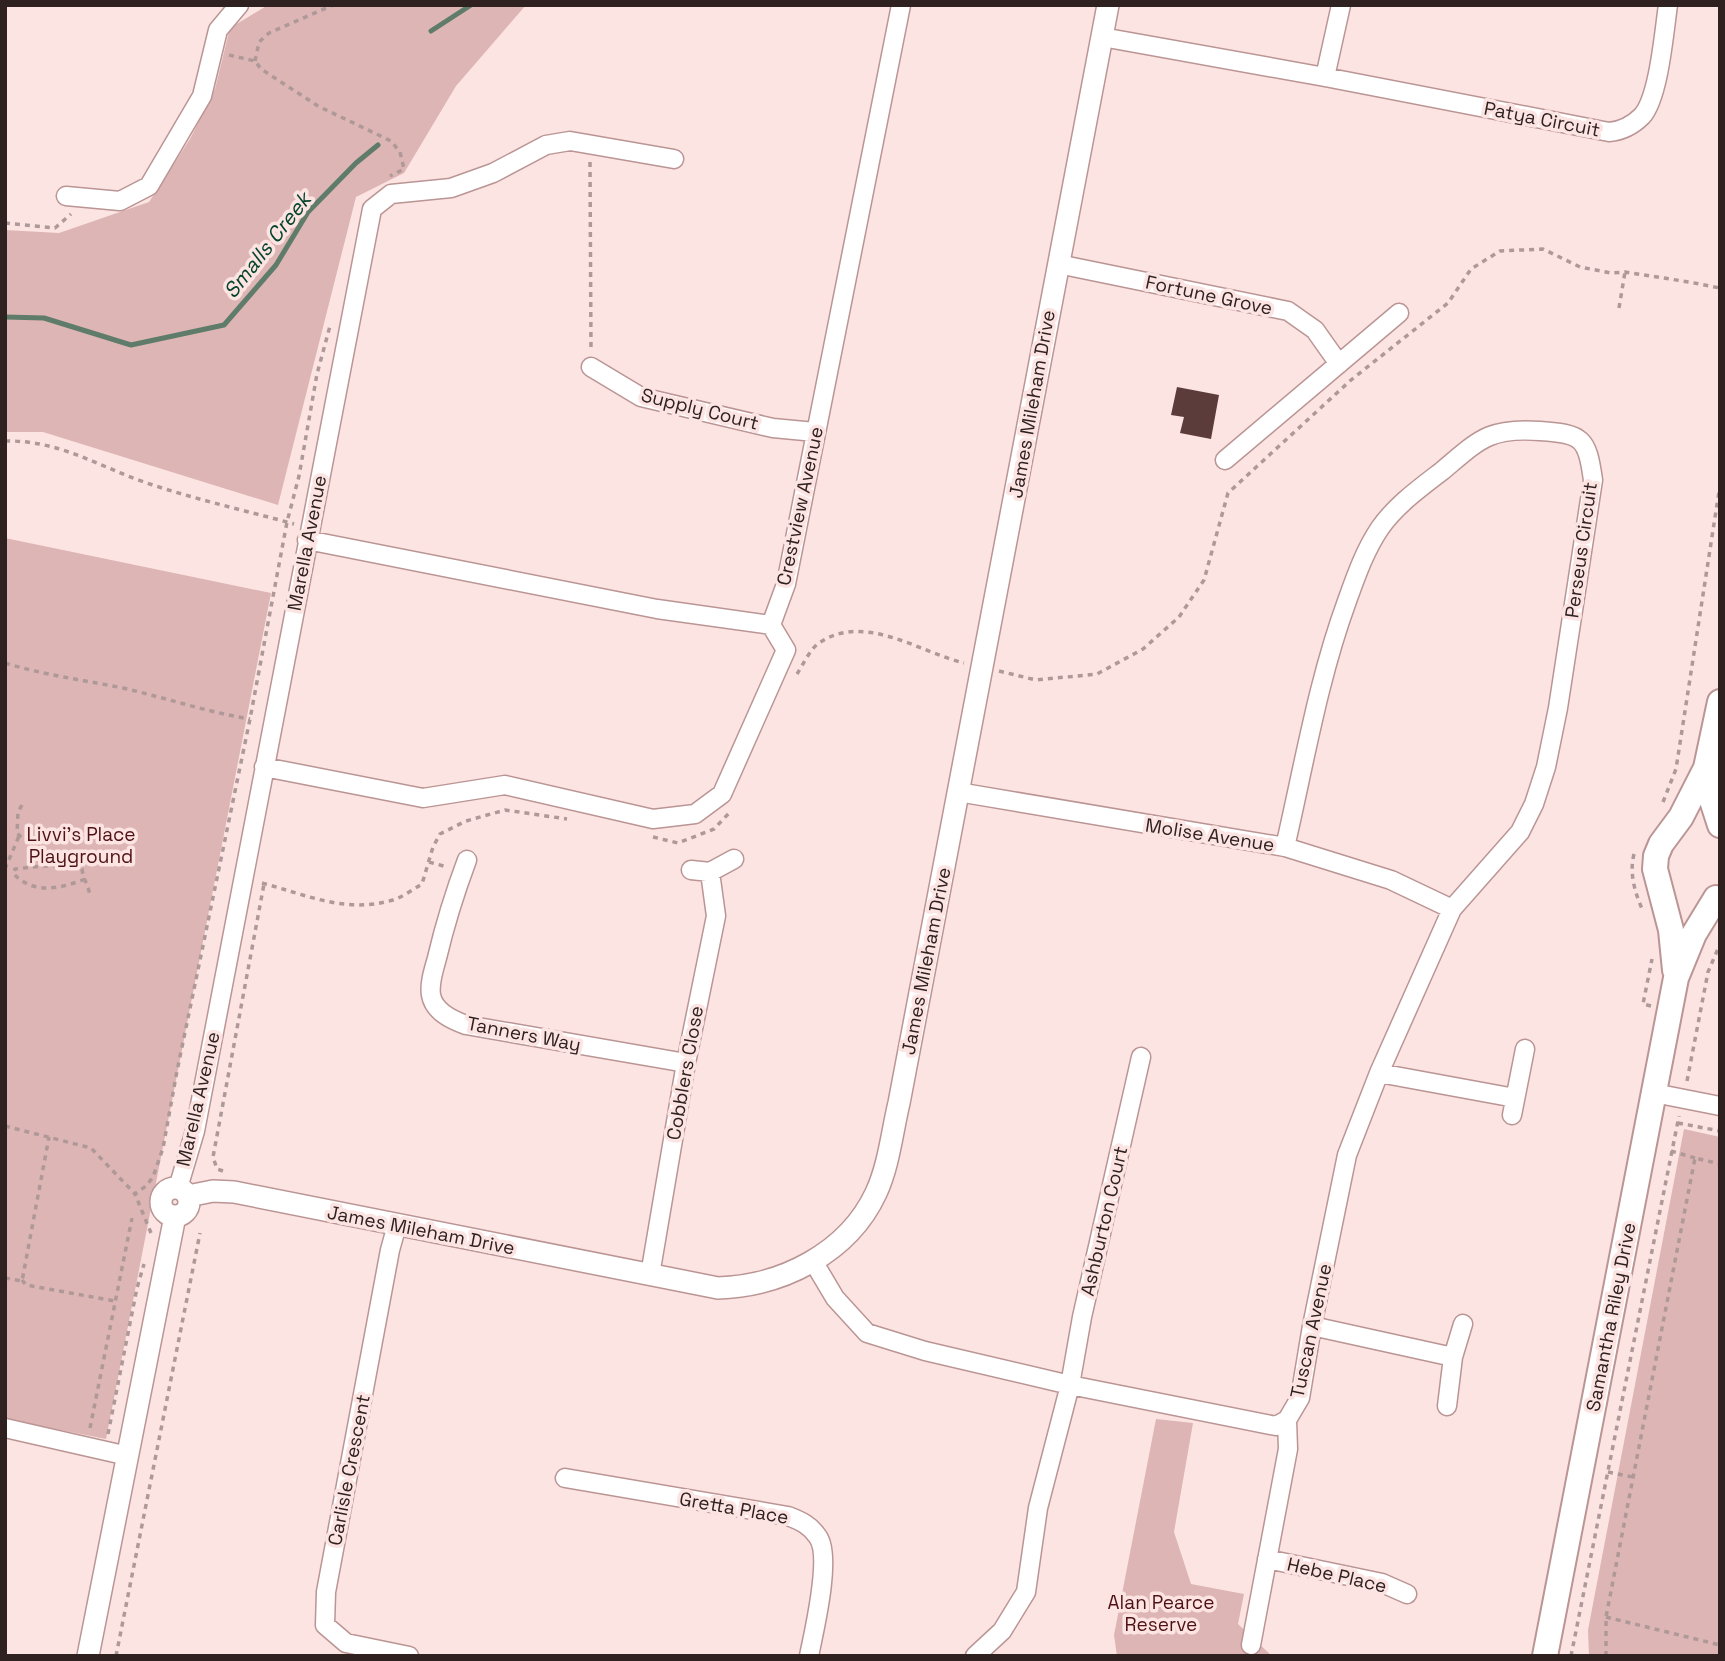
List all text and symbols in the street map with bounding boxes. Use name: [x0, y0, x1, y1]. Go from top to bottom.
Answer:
street label: Patya Circuit: [1482, 95, 1602, 143]
water label: Smalls Creek: [217, 185, 318, 303]
street label: Fortune Grove: [1143, 269, 1275, 321]
street label: James Mileham Drive: [1003, 308, 1061, 500]
street label: Supply Court: [639, 382, 761, 436]
street label: Crestview Avenue: [771, 424, 829, 588]
street label: Marella Avenue: [282, 473, 332, 613]
street label: Perseus Circuit: [1559, 480, 1603, 620]
street label: Molise Avenue: [1144, 812, 1276, 858]
park label: Livvi's Place Playground: [26, 822, 136, 869]
street label: James Mileham Drive: [896, 865, 956, 1057]
street label: Cobblers Close: [661, 1004, 709, 1142]
street label: Tanners Way: [465, 1011, 583, 1057]
street label: Marella Avenue: [170, 1029, 226, 1169]
street label: Ashburton Court: [1075, 1144, 1133, 1298]
street label: James Mileham Drive: [325, 1200, 517, 1260]
street label: Samantha Riley Drive: [1580, 1220, 1642, 1414]
street label: Tuscan Avenue: [1285, 1261, 1337, 1401]
street label: Carlisle Crescent: [322, 1392, 376, 1548]
street label: Gretta Place: [677, 1486, 791, 1530]
street label: Hebe Place: [1285, 1551, 1389, 1599]
park label: Alan Pearce Reserve: [1108, 1590, 1214, 1637]

